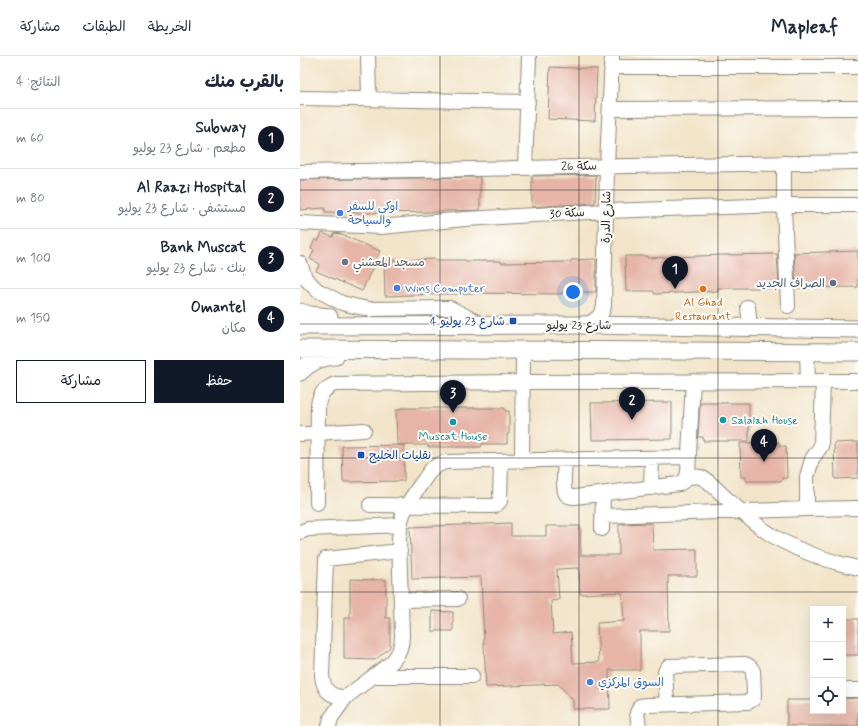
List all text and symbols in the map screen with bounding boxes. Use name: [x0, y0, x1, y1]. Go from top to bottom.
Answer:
text: Mapleaf: [771, 15, 838, 40]
text: مشاركة: [20, 18, 60, 36]
text: الطبقات: [82, 18, 126, 36]
text: الخريطة: [148, 18, 191, 36]
text: بالقرب منك: [205, 71, 284, 93]
text: النتائج: 4: [16, 74, 61, 91]
text: Subway: [195, 118, 246, 138]
text: 60 m: [16, 130, 44, 147]
text: 1: [268, 130, 274, 147]
text: مطعم · شارع 23 يوليو: [133, 140, 246, 157]
street label: سكة 26: [561, 159, 597, 175]
text: Al Raazi Hospital: [137, 178, 246, 198]
text: 80 m: [16, 190, 45, 207]
text: 2: [268, 190, 274, 207]
street label: شارع الدرة: [599, 191, 615, 243]
place label: اوكي للسفر والسياحة: [347, 199, 398, 229]
text: مستشفى · شارع 23 يوليو: [118, 200, 246, 217]
street label: سكة 30: [549, 205, 585, 223]
marker: اوكي للسفر والسياحة: [335, 208, 345, 218]
text: Bank Muscat: [160, 238, 246, 258]
text: 100 m: [16, 250, 51, 267]
text: 3: [268, 250, 274, 267]
place label: مسجد المعشني: [353, 255, 425, 273]
pin: 1: [662, 256, 688, 289]
marker: مسجد المعشني: [340, 257, 350, 267]
text: بنك · شارع 23 يوليو: [147, 260, 246, 277]
place label: الصراف الجديد: [756, 276, 825, 292]
marker: الصراف الجديد: [828, 278, 838, 288]
place label: Wins Computer: [405, 281, 485, 297]
your location: [563, 282, 583, 302]
marker: Wins Computer: [392, 283, 402, 293]
marker: Al Ghad Restaurant: [698, 284, 708, 294]
place label: Al Ghad Restaurant: [675, 295, 731, 325]
text: Omantel: [191, 298, 246, 318]
text: 150 m: [16, 310, 50, 327]
text: 4: [267, 310, 275, 327]
place label: شارع 23 يوليو 4: [430, 314, 505, 330]
marker: شارع 23 يوليو 4: [508, 316, 518, 326]
street label: شارع 23 يوليو: [546, 318, 611, 334]
text: مكان: [222, 320, 246, 337]
button: مشاركة: [16, 360, 146, 403]
button: حفظ: [154, 360, 284, 403]
pin: 3: [440, 380, 466, 413]
pin: 2: [619, 387, 645, 420]
place label: Salalah House: [731, 413, 798, 429]
marker: Salalah House: [718, 415, 728, 425]
marker: Muscat House: [448, 417, 458, 427]
place label: Muscat House: [419, 429, 487, 445]
pin: 4: [751, 429, 777, 462]
place label: نقليات الخليج: [369, 448, 431, 464]
marker: نقليات الخليج: [356, 450, 366, 460]
map controls: [810, 606, 846, 714]
button: +: [810, 606, 846, 642]
button: −: [810, 642, 846, 678]
place label: السوق المركزي: [598, 675, 664, 691]
marker: السوق المركزي: [585, 677, 595, 687]
button: locate: [810, 678, 846, 714]

